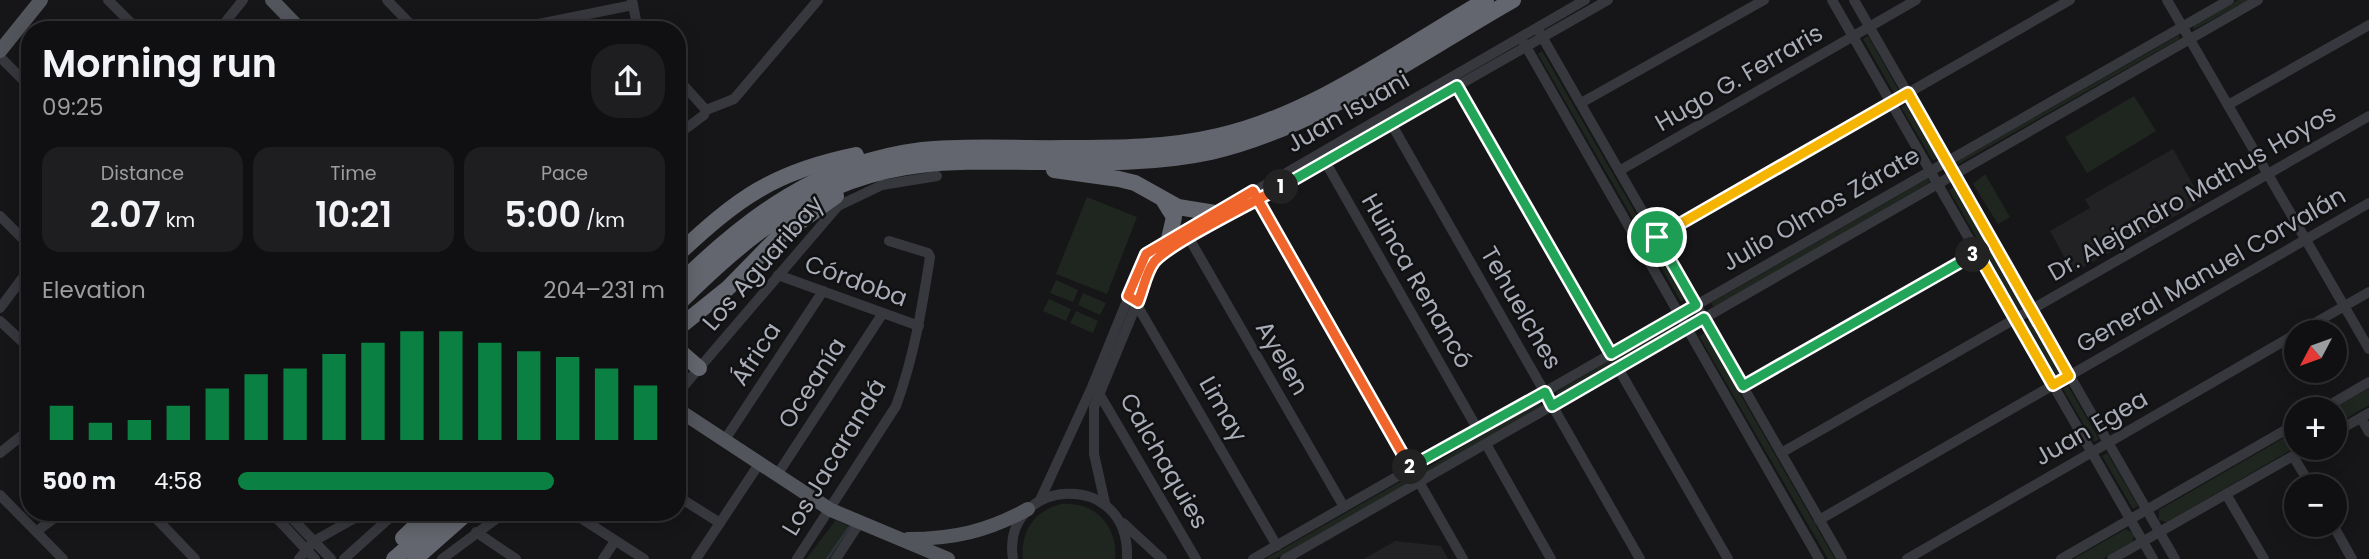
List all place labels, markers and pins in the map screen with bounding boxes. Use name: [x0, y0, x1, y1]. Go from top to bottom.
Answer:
pin: 1: [1264, 170, 1298, 204]
pin: [1627, 207, 1687, 267]
pin: 3: [1955, 238, 1990, 272]
pin: 2: [1392, 449, 1428, 484]

